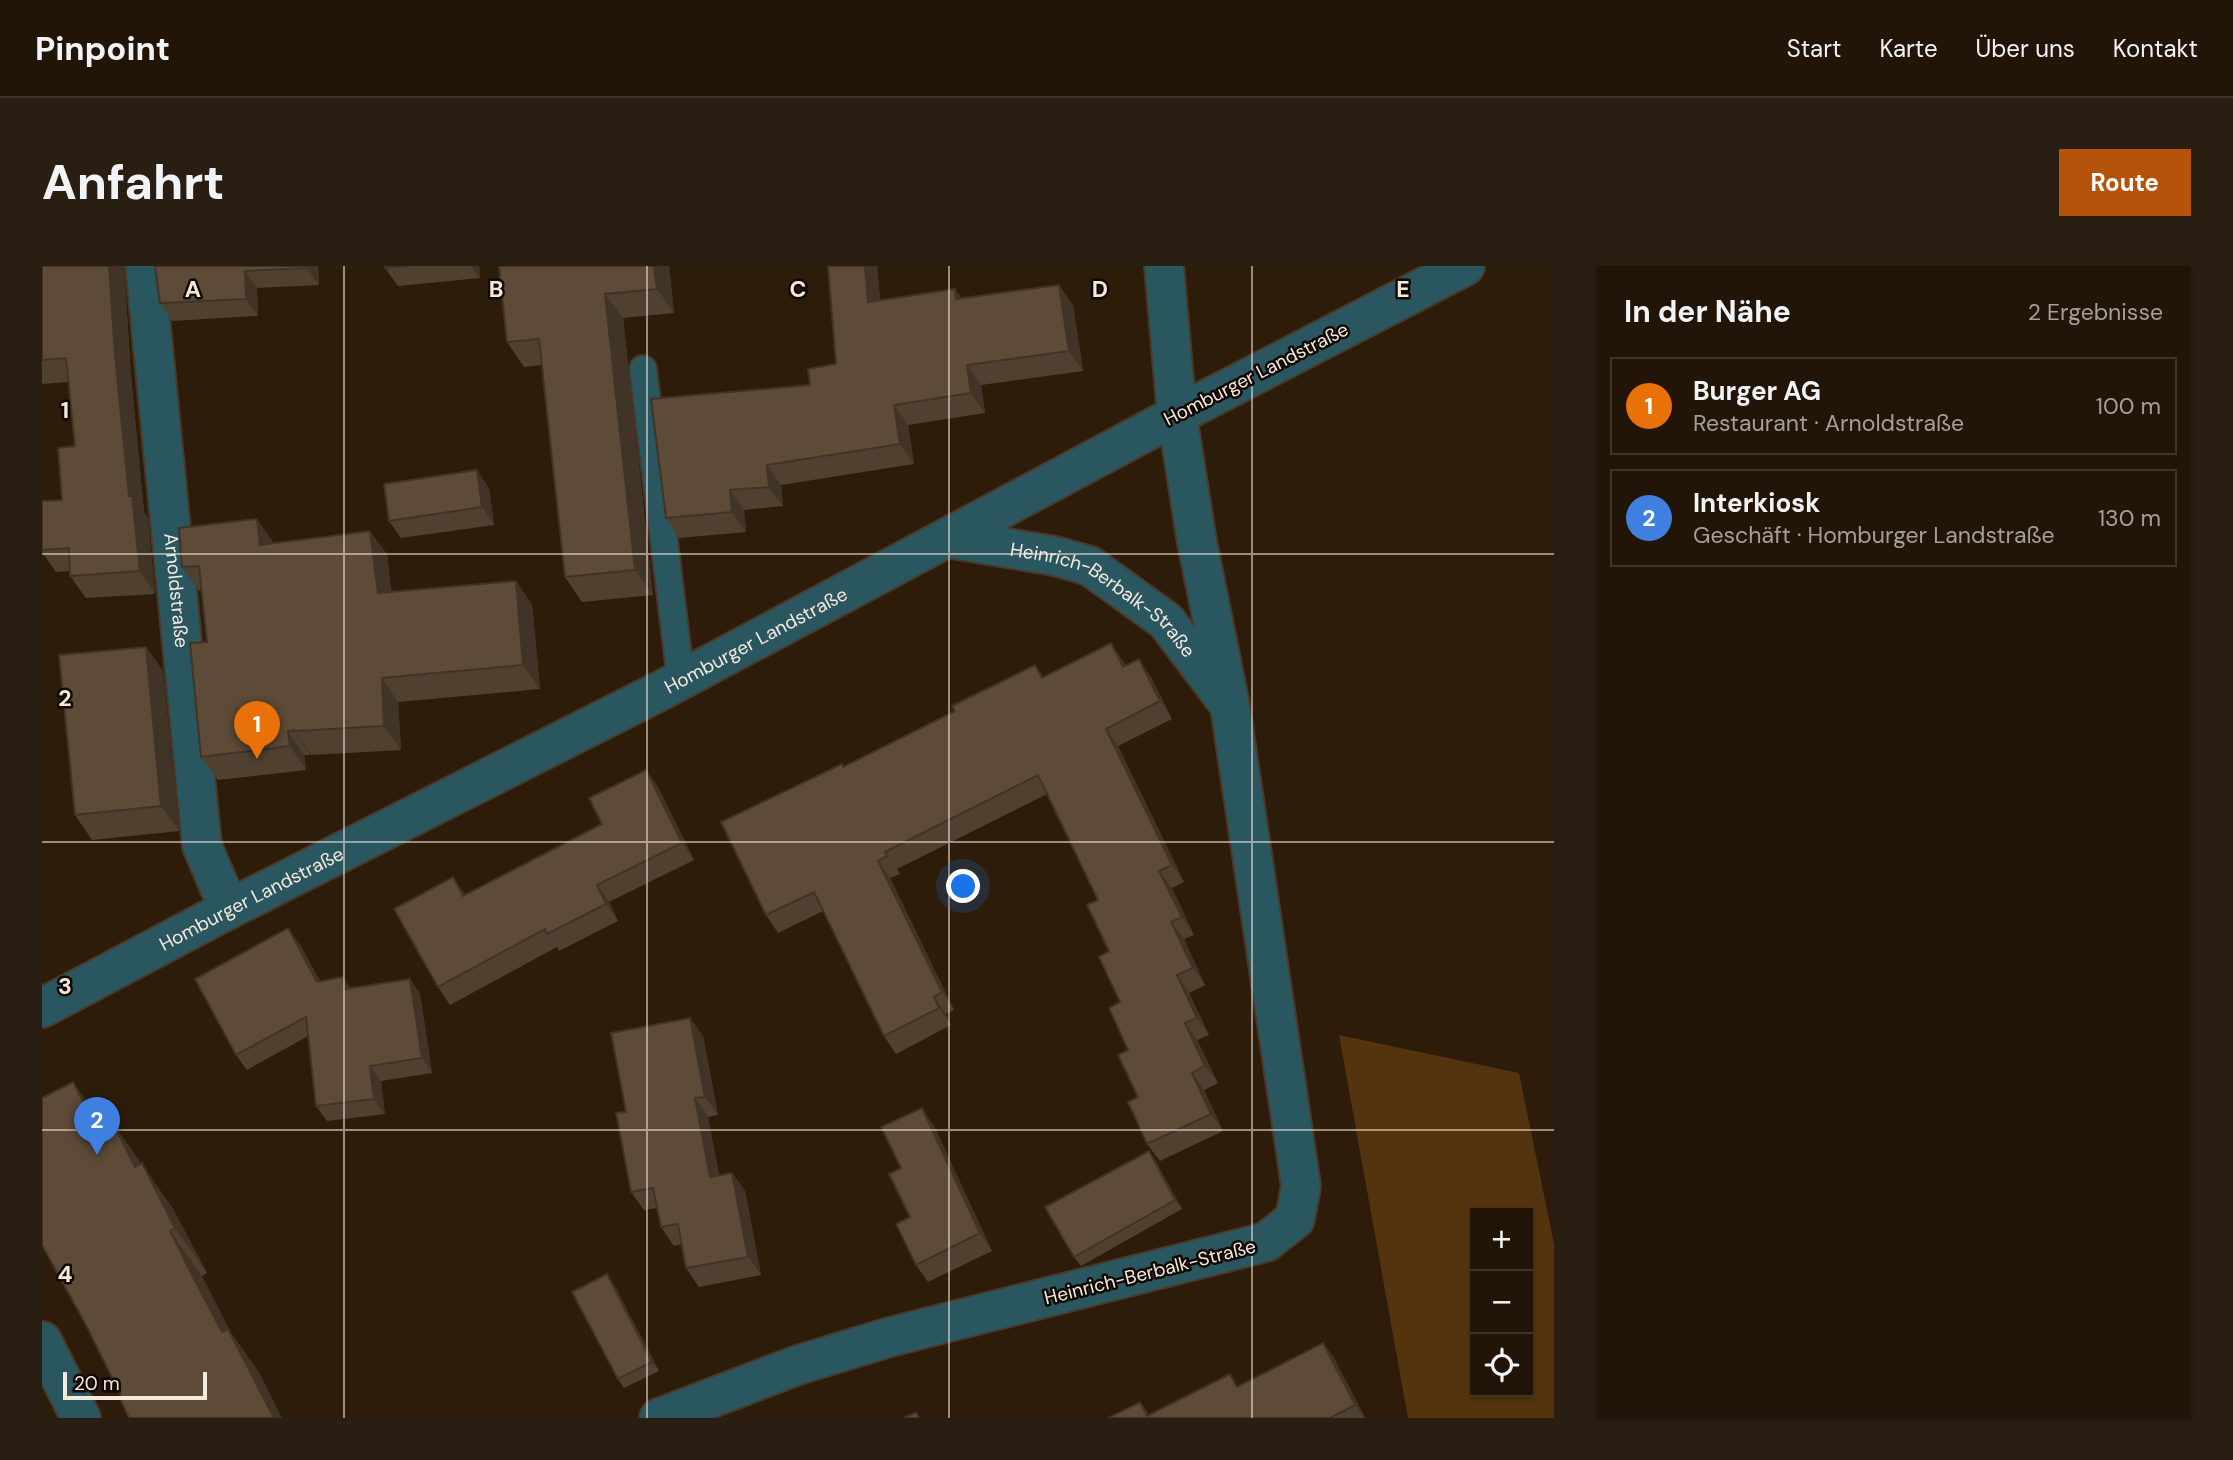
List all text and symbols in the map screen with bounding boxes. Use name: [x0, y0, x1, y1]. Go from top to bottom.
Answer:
text: Pinpoint: [35, 27, 170, 70]
text: Start: [1787, 33, 1841, 64]
text: Karte: [1879, 33, 1938, 64]
text: Über uns: [1976, 33, 2075, 64]
text: Kontakt: [2113, 33, 2198, 64]
button: Route: [2059, 149, 2191, 216]
text: Anfahrt: [42, 150, 224, 214]
text: A: [185, 274, 201, 304]
text: B: [489, 274, 503, 304]
text: C: [790, 274, 806, 304]
text: D: [1092, 274, 1108, 304]
text: E: [1396, 274, 1410, 304]
text: In der Nähe: [1624, 292, 1791, 331]
text: 2 Ergebnisse: [2028, 297, 2163, 327]
street label: Homburger Landstraße: [1159, 317, 1353, 431]
text: Burger AG: [1693, 374, 1821, 408]
text: 1: [1645, 391, 1653, 421]
text: 100 m: [2096, 391, 2161, 421]
text: 1: [61, 395, 69, 425]
text: Restaurant · Arnoldstraße: [1693, 408, 1964, 438]
text: Interkiosk: [1693, 486, 1820, 520]
text: 2: [1642, 503, 1656, 533]
text: 130 m: [2098, 503, 2161, 533]
text: Geschäft · Homburger Landstraße: [1693, 520, 2055, 550]
street label: Arnoldstraße: [159, 532, 195, 649]
street label: Heinrich-Berbalk-Straße: [1008, 536, 1201, 662]
street label: Homburger Landstraße: [660, 581, 852, 699]
text: 2: [58, 683, 72, 713]
pin: 1: [234, 701, 280, 759]
street label: Homburger Landstraße: [155, 841, 348, 956]
your location: [946, 869, 980, 903]
text: 3: [58, 971, 72, 1001]
pin: 2: [74, 1097, 120, 1155]
map controls: [1470, 1208, 1533, 1397]
button: +: [1470, 1208, 1533, 1271]
street label: Heinrich-Berbalk-Straße: [1042, 1234, 1258, 1310]
text: 4: [58, 1259, 73, 1289]
button: −: [1470, 1271, 1533, 1334]
button: locate: [1470, 1334, 1533, 1397]
scale bar: [63, 1369, 206, 1401]
text: 20 m: [74, 1371, 120, 1396]

